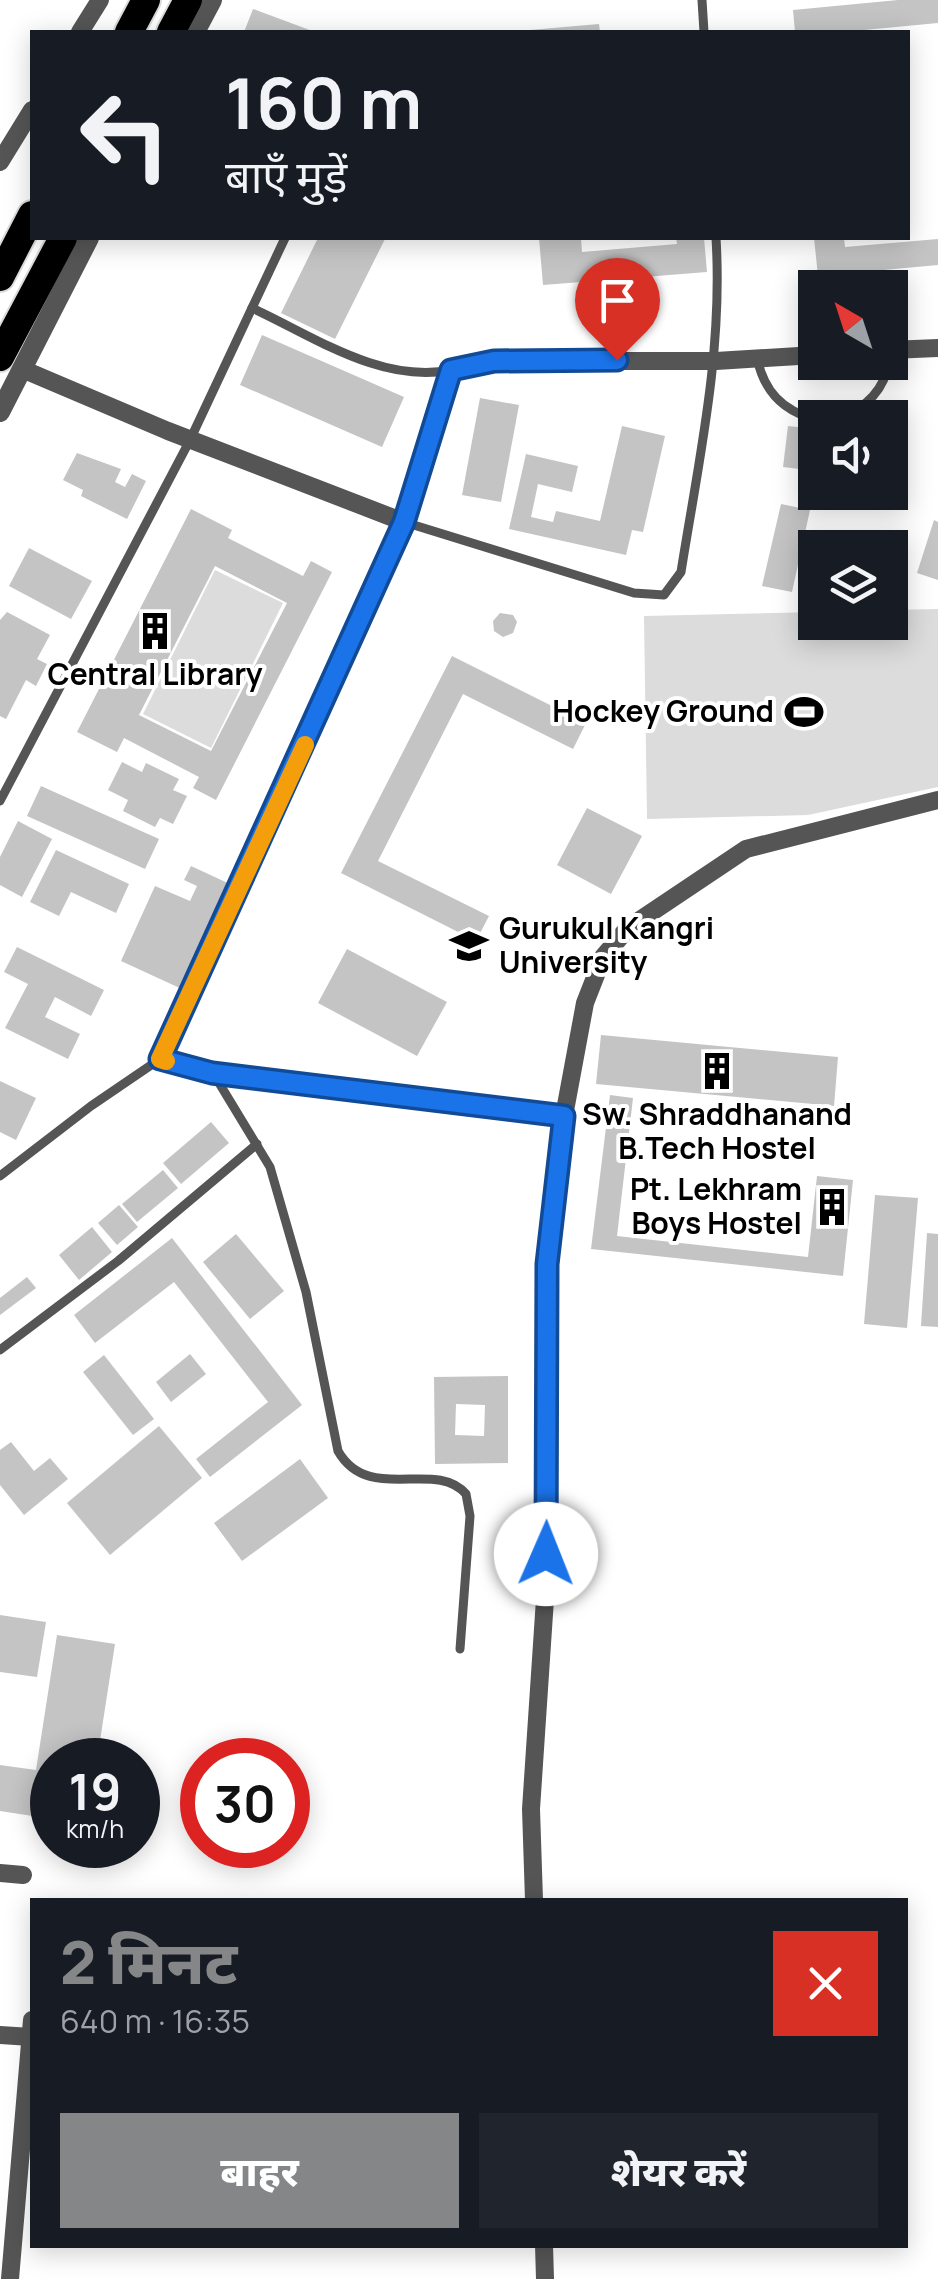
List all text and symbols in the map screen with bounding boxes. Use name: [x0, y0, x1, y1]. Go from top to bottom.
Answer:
text: 160 m: [225, 54, 422, 150]
icon: left: [60, 70, 190, 200]
text: बाएँ मुड़ें: [225, 145, 347, 207]
pin: [575, 258, 660, 361]
north arrow: [798, 270, 908, 380]
map controls: [798, 270, 908, 640]
icon: arrive: [590, 273, 645, 328]
button: sound: [798, 400, 908, 510]
button: layers: [798, 530, 908, 640]
building icon: Central Library: [134, 610, 176, 652]
place label: Central Library: [48, 653, 263, 694]
place label: Hockey Ground: [552, 690, 774, 731]
sports icon: Hockey Ground: [783, 691, 825, 733]
place label: Gurukul Kangri University: [499, 907, 714, 982]
school or university icon: Gurukul Kangri University: [448, 925, 490, 967]
building icon: Sw. Shraddhanand B.Tech Hostel: [696, 1050, 738, 1092]
place label: Sw. Shraddhanand B.Tech Hostel: [582, 1093, 852, 1168]
place label: Pt. Lekhram Boys Hostel: [630, 1168, 802, 1243]
building icon: Pt. Lekhram Boys Hostel: [811, 1186, 853, 1228]
position arrow: [494, 1502, 598, 1606]
speed limit sign: 30: [180, 1738, 310, 1868]
text: 19: [69, 1757, 121, 1825]
text: km/h: [66, 1811, 124, 1846]
text: 2 मिनट: [60, 1920, 237, 2002]
button: close: [773, 1931, 878, 2036]
text: 640 m · 16:35: [60, 1999, 250, 2043]
button: बाहर: [60, 2113, 459, 2228]
button: शेयर करें: [479, 2113, 878, 2228]

